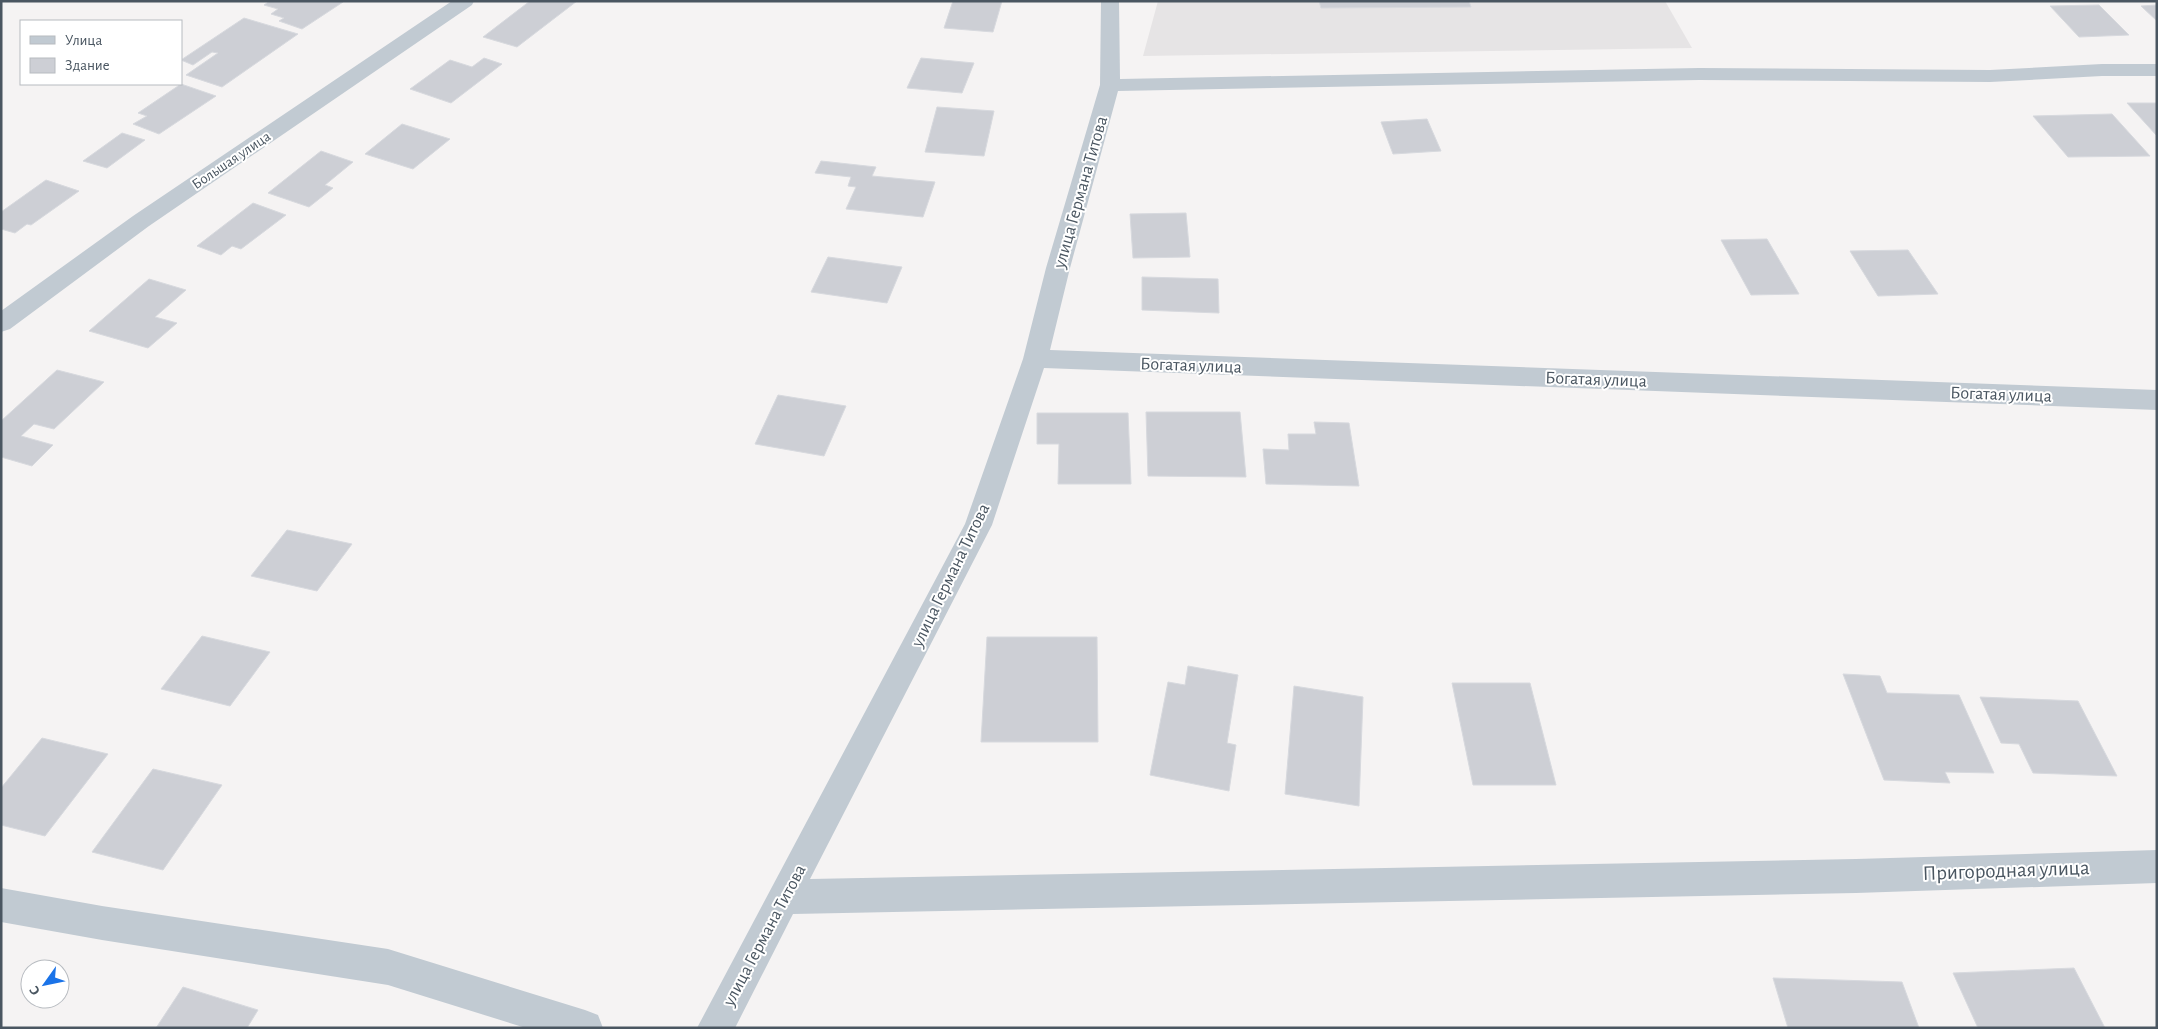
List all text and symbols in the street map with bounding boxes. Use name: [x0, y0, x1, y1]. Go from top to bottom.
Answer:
legend: [20, 20, 182, 85]
text: Улица: [65, 33, 102, 48]
text: Здание: [65, 58, 110, 73]
street label: улица Германа Титова: [1050, 114, 1111, 271]
street label: Большая улица: [189, 129, 273, 192]
street label: Богатая улица: [1140, 355, 1242, 377]
street label: Богатая улица: [1545, 369, 1647, 391]
street label: Богатая улица: [1950, 384, 2052, 406]
street label: улица Германа Титова: [908, 501, 993, 651]
street label: Пригородная улица: [1922, 857, 2090, 884]
street label: улица Германа Титова: [720, 862, 810, 1010]
north arrow: [20, 959, 70, 1009]
text: С: [27, 983, 43, 998]

